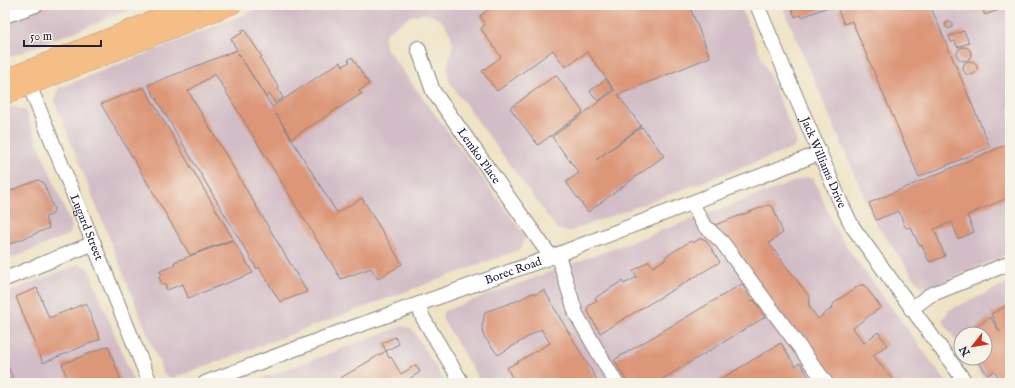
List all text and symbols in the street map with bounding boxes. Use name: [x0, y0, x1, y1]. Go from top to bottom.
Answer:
scale bar: [24, 22, 101, 48]
text: 50 m: [30, 29, 52, 44]
street label: Jack Williams Drive: [796, 113, 850, 211]
street label: Lemko Place: [454, 125, 504, 187]
street label: Lugard Street: [67, 192, 107, 262]
street label: Borec Road: [483, 253, 544, 287]
north arrow: [953, 326, 993, 366]
text: N: [957, 343, 974, 359]

